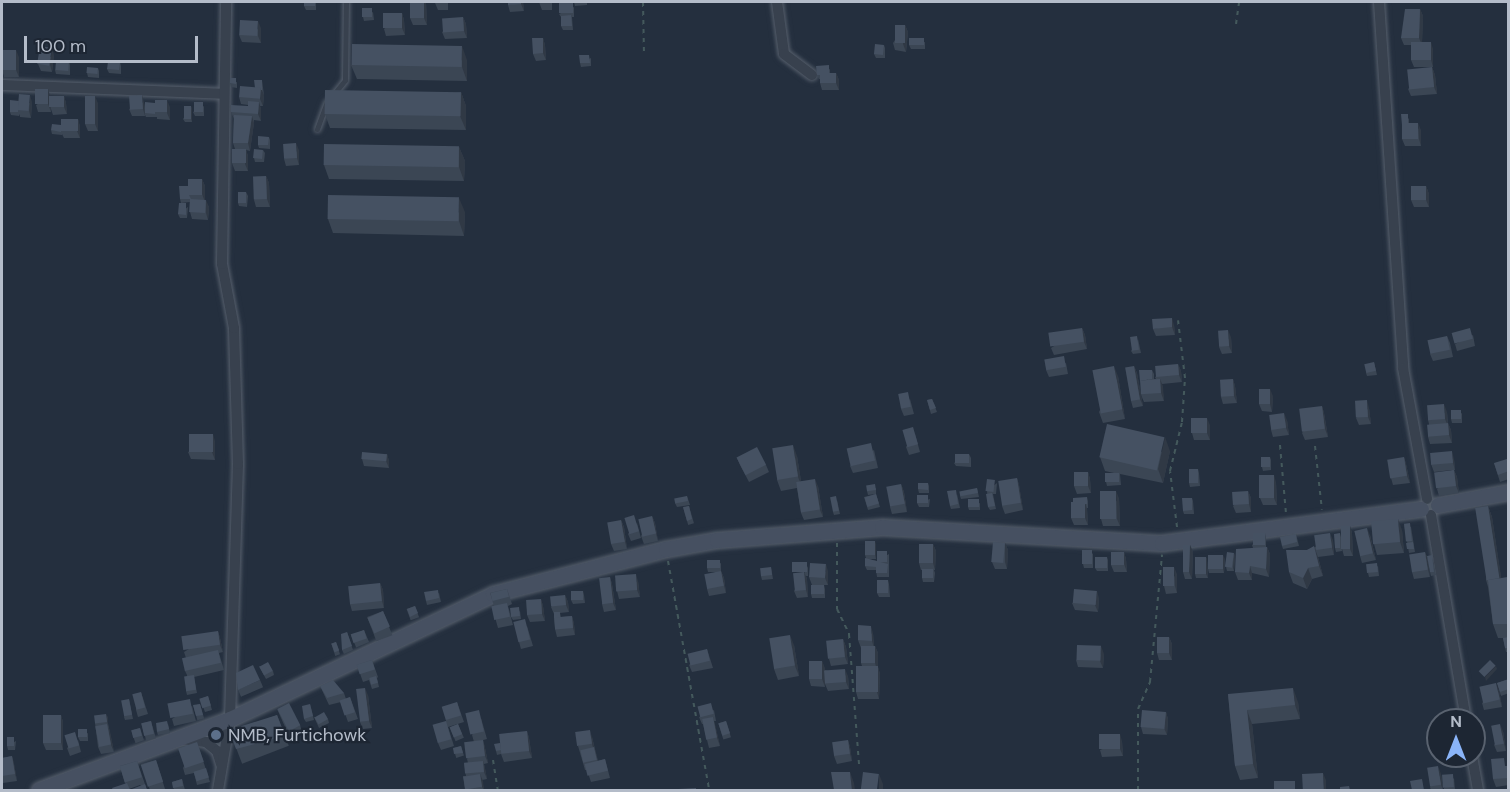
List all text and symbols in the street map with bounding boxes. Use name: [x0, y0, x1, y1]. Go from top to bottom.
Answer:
scale bar: [27, 24, 201, 62]
text: 100 m: [35, 34, 86, 58]
north arrow: [1426, 708, 1486, 768]
text: N: [1450, 711, 1462, 732]
place label: NMB, Furtichowk: [228, 724, 366, 746]
marker: NMB, Furtichowk: [209, 728, 223, 742]

